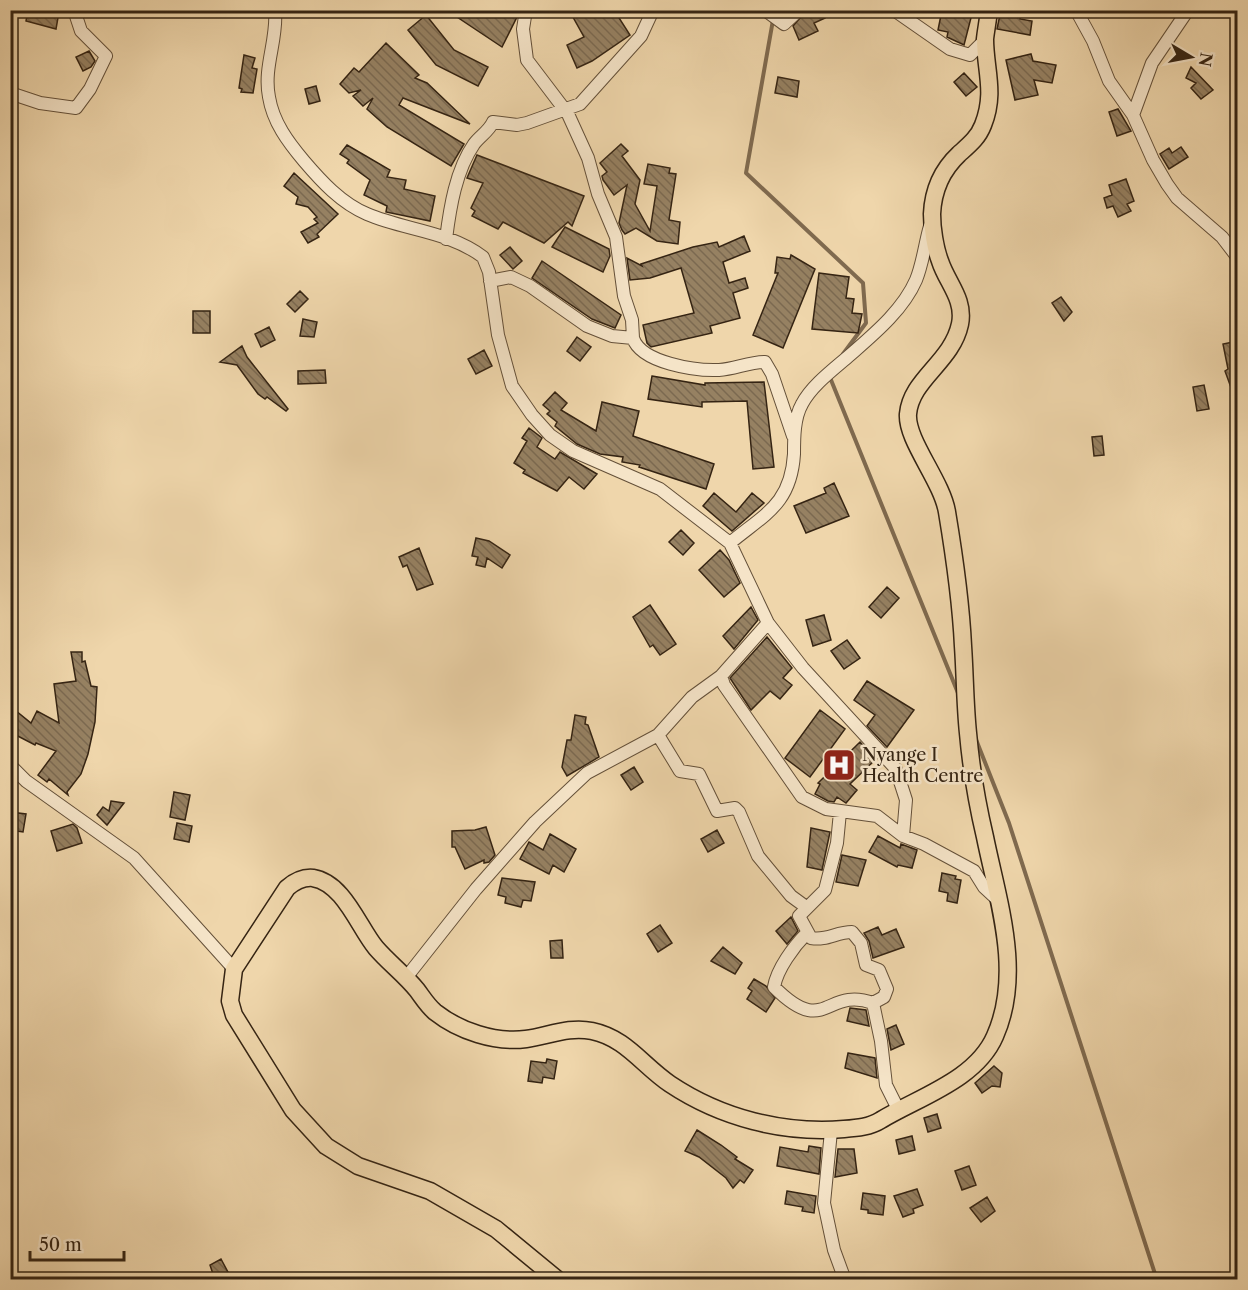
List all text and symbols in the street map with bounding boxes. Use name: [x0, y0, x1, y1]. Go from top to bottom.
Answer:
north arrow: [1161, 27, 1221, 87]
text: N: [1195, 51, 1217, 68]
place label: Nyange I Health Centre: [862, 744, 983, 787]
hospital icon: Nyange I Health Centre: [821, 747, 857, 783]
scale bar: [30, 1224, 124, 1262]
text: 50 m: [39, 1234, 82, 1256]

